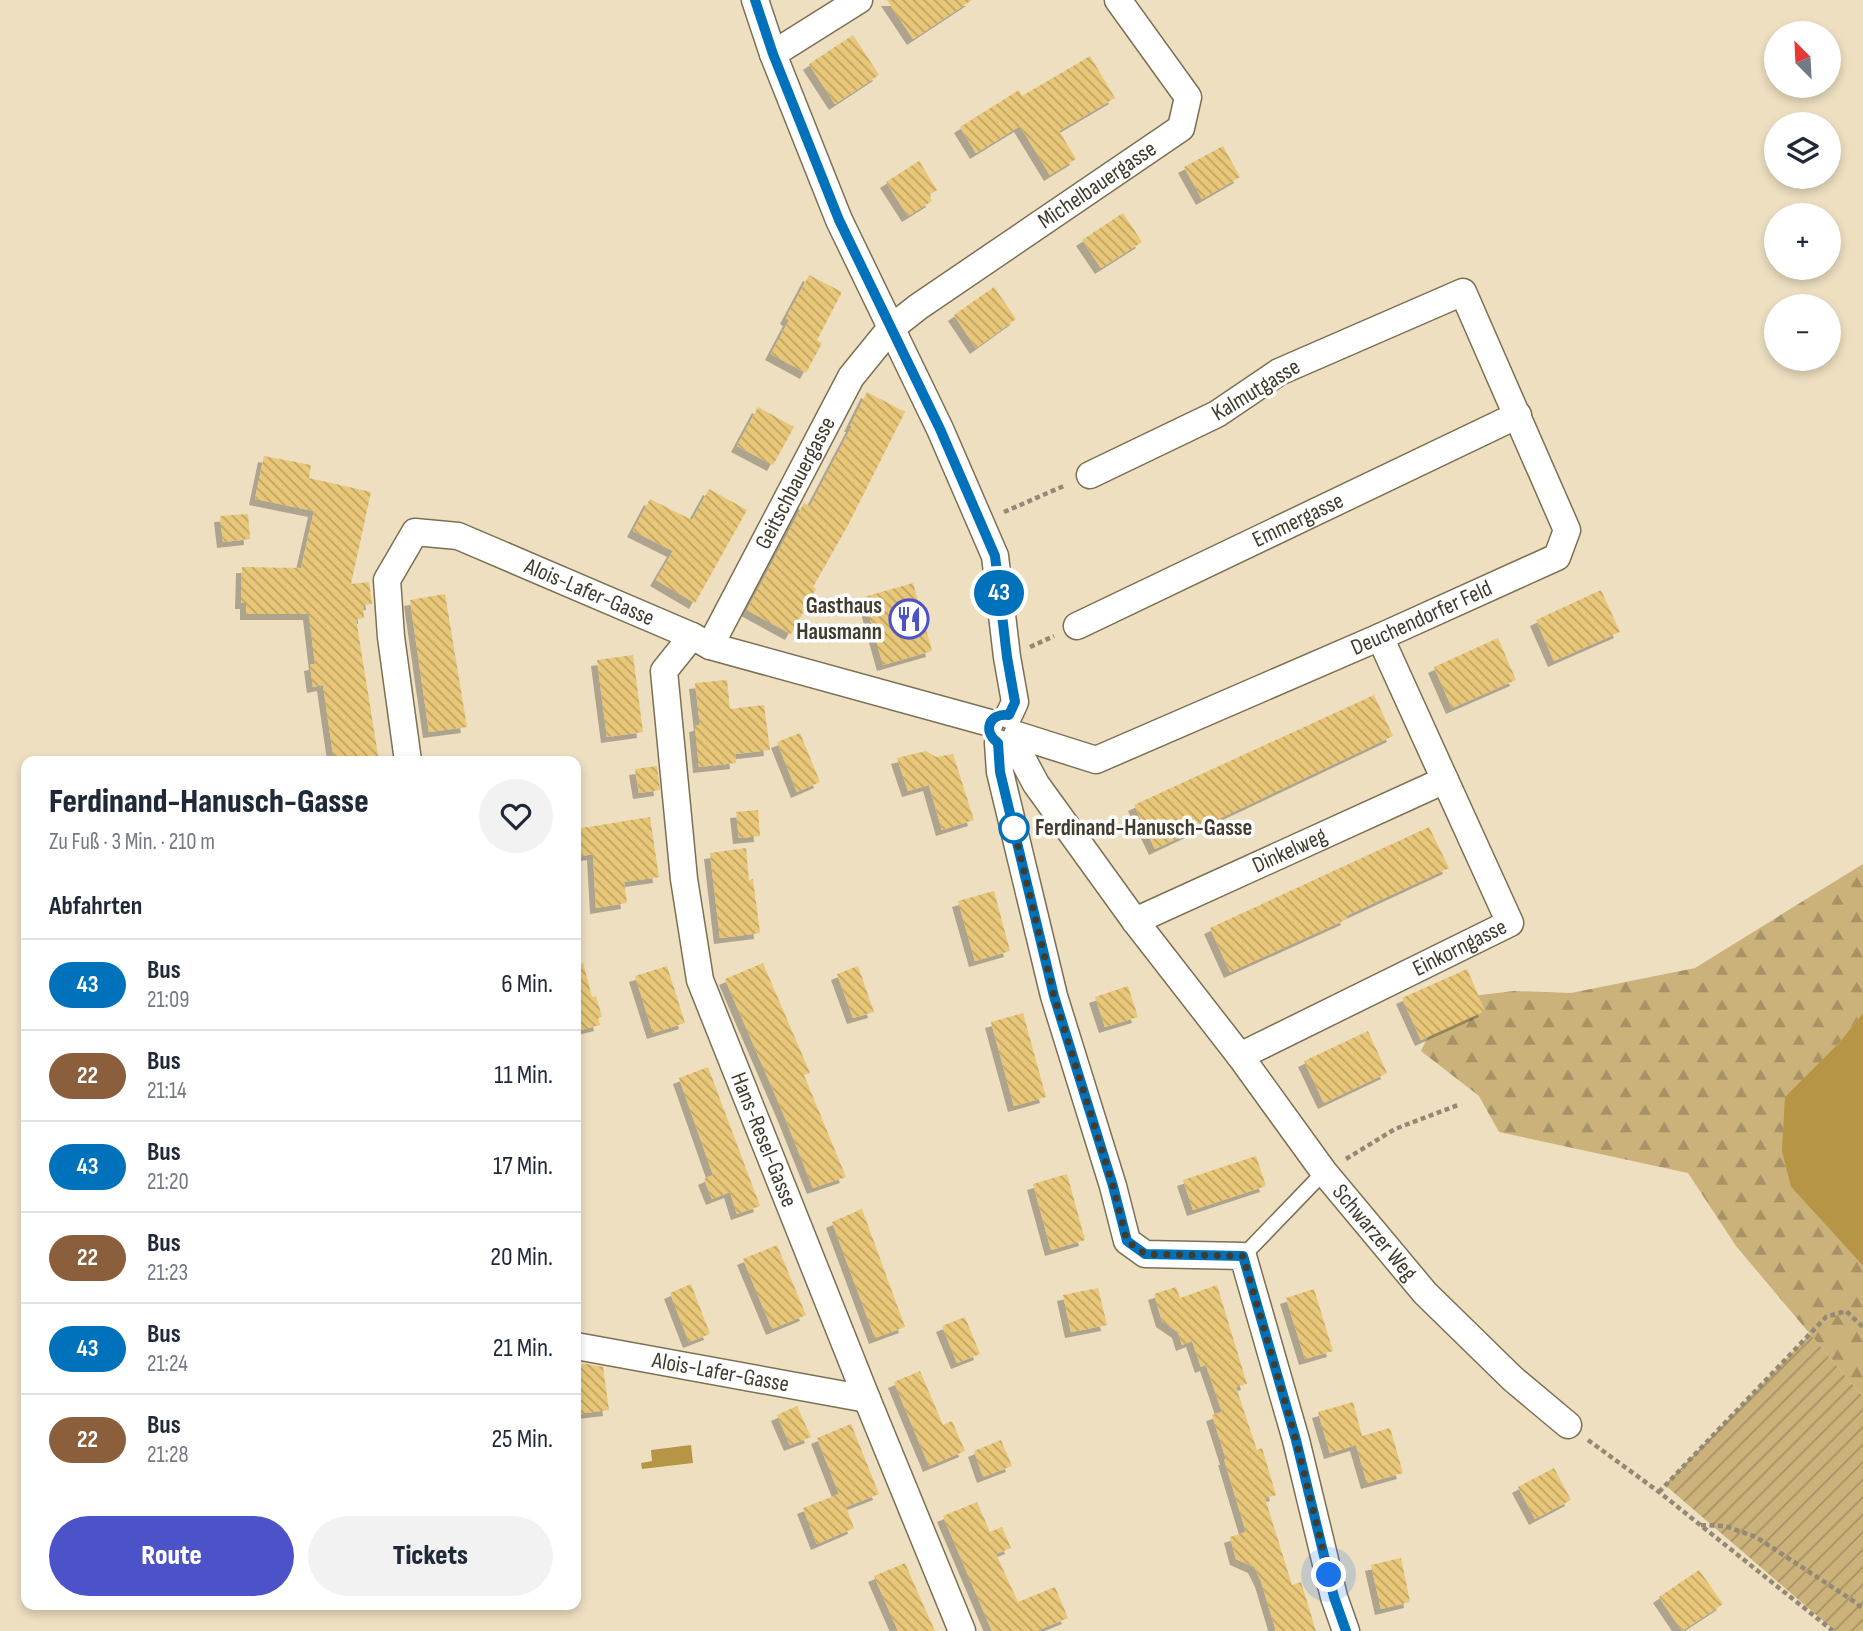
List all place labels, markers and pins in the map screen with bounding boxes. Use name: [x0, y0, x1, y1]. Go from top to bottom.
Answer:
place label: Gasthaus Hausmann: [796, 592, 882, 646]
restaurant icon: Gasthaus Hausmann: [888, 598, 930, 640]
marker: Ferdinand-Hanusch-Gasse: [999, 813, 1029, 843]
place label: Ferdinand-Hanusch-Gasse: [1035, 814, 1252, 842]

